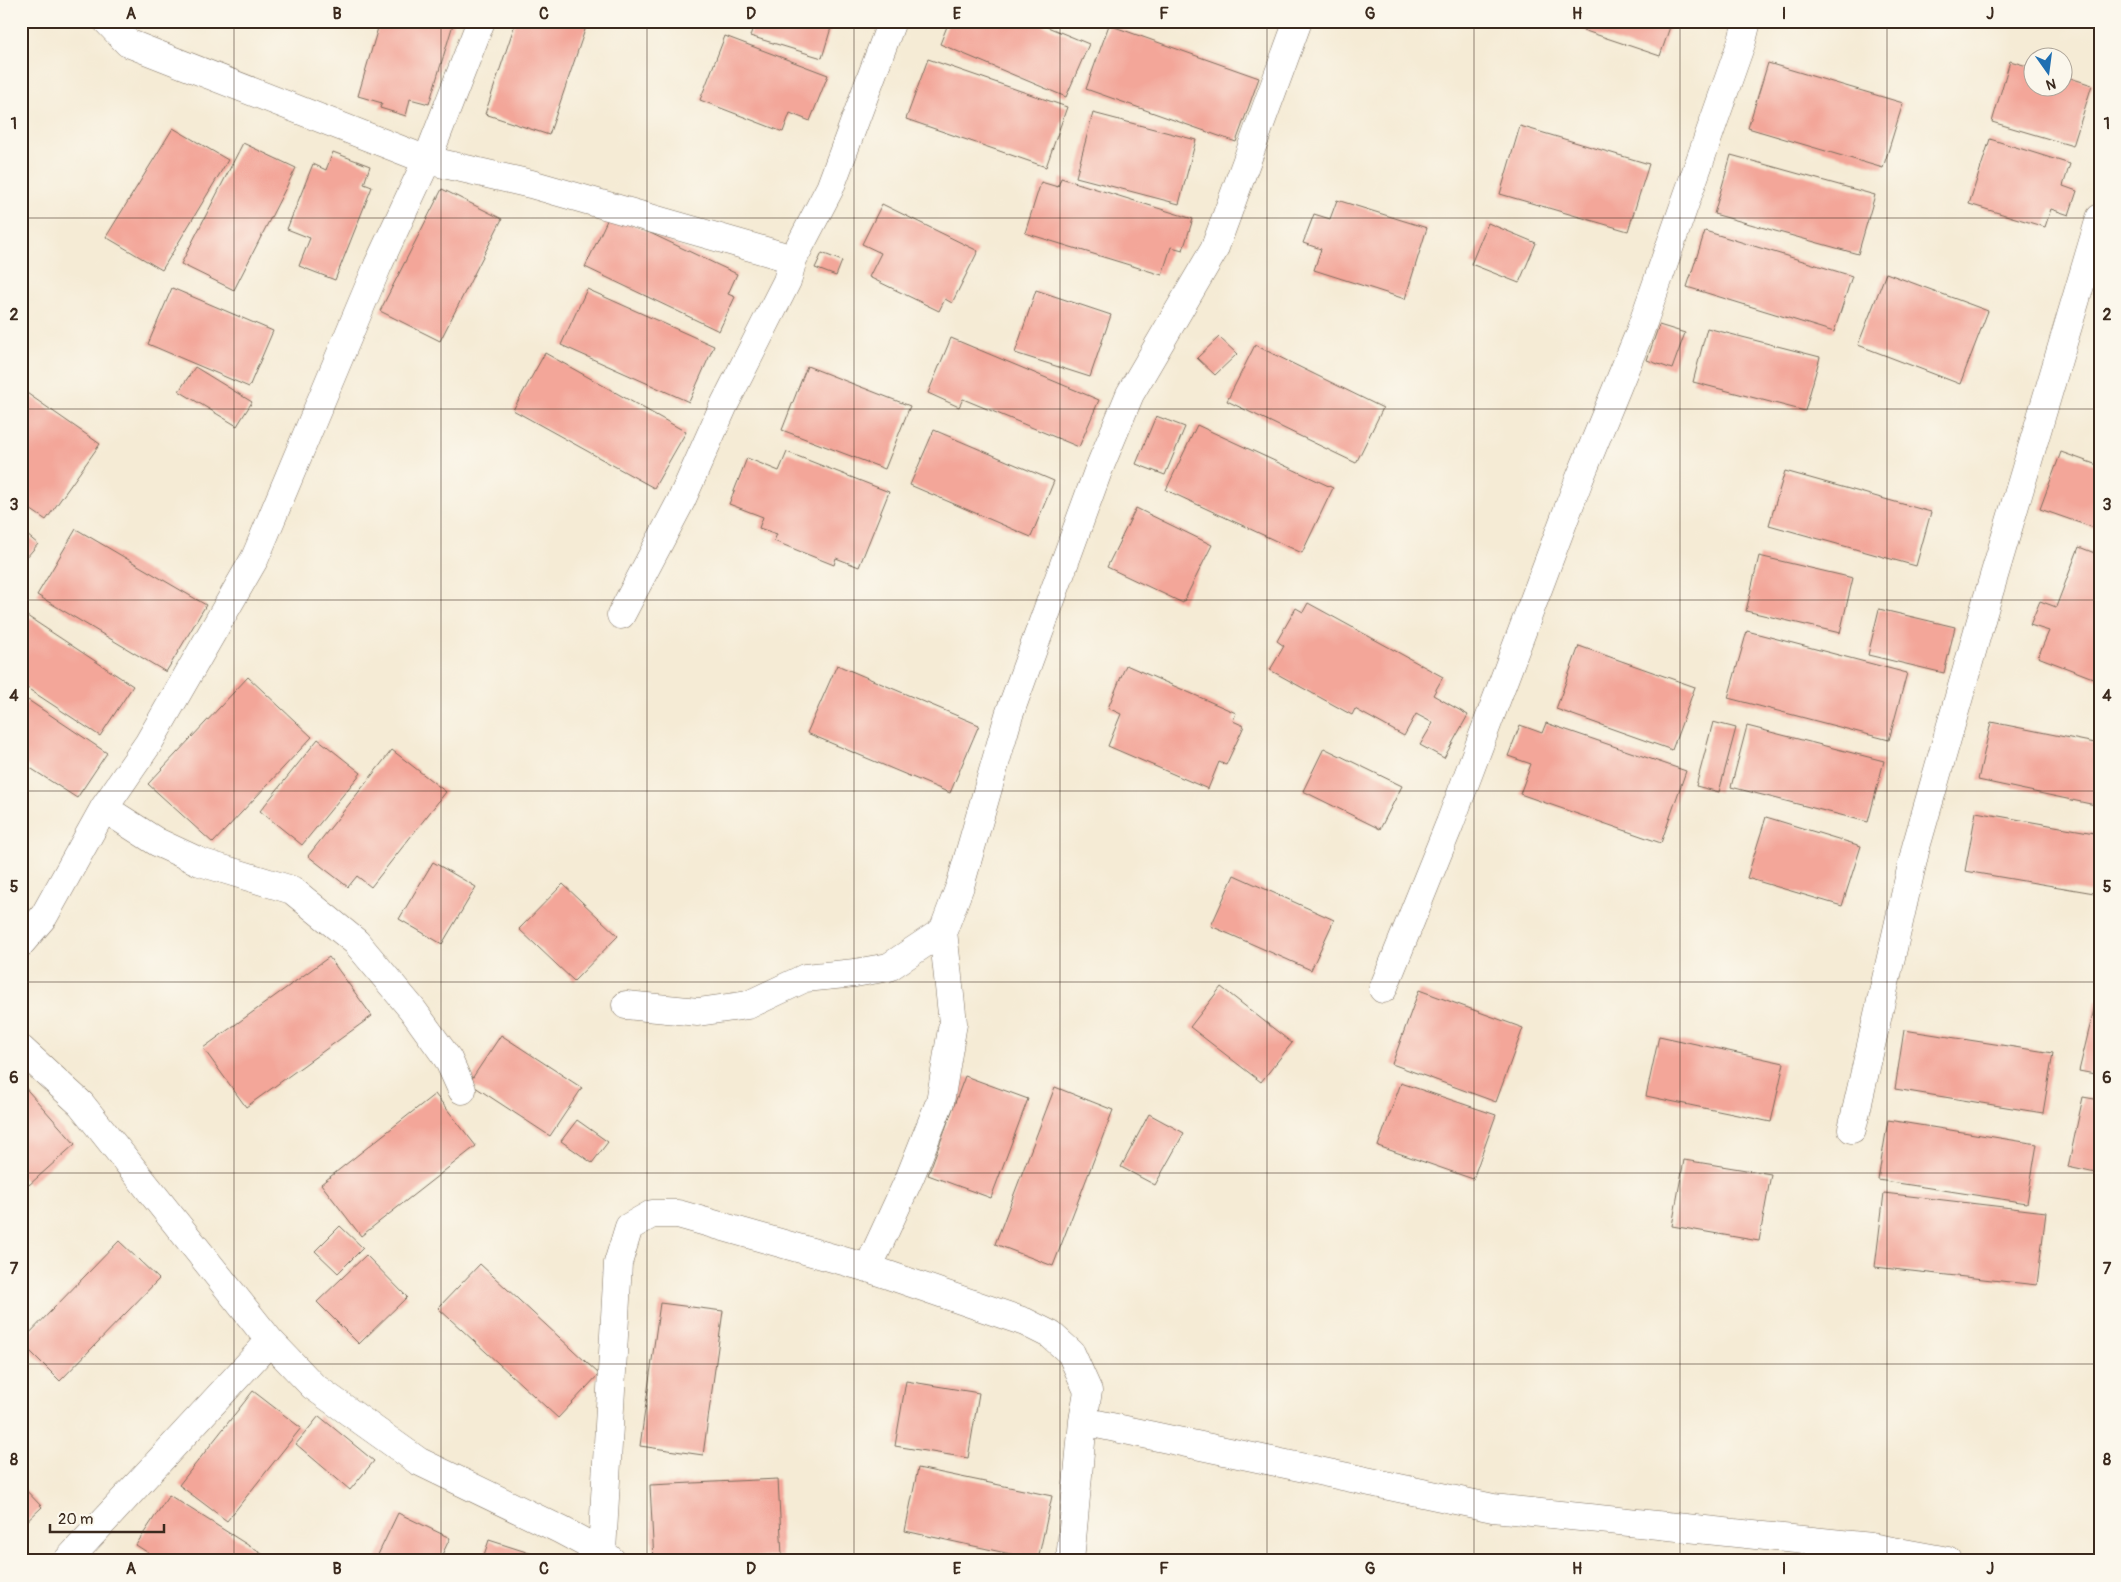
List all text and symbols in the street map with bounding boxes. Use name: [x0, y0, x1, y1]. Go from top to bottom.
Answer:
text: A: [126, 4, 137, 24]
text: B: [332, 4, 342, 24]
text: C: [539, 4, 549, 24]
text: D: [746, 4, 756, 24]
text: E: [953, 4, 962, 24]
text: F: [1159, 4, 1169, 24]
text: G: [1365, 4, 1376, 24]
text: H: [1572, 4, 1582, 24]
text: I: [1782, 4, 1786, 24]
text: J: [1986, 4, 1994, 24]
north arrow: [2024, 48, 2074, 98]
text: N: [2044, 75, 2058, 94]
text: 1: [11, 114, 17, 134]
text: 1: [2104, 114, 2110, 134]
text: 2: [10, 305, 19, 325]
text: 2: [2103, 305, 2112, 325]
text: 3: [10, 495, 19, 515]
text: 3: [2103, 495, 2112, 515]
text: 4: [9, 686, 19, 706]
text: 4: [2102, 686, 2112, 706]
text: 5: [10, 877, 19, 897]
text: 5: [2103, 877, 2112, 897]
text: 6: [9, 1068, 19, 1088]
text: 6: [2102, 1068, 2112, 1088]
text: 7: [10, 1259, 19, 1279]
text: 7: [2103, 1259, 2112, 1279]
text: 8: [10, 1450, 18, 1470]
text: 8: [2103, 1450, 2111, 1470]
scale bar: [50, 1502, 164, 1534]
text: 20 m: [58, 1510, 93, 1529]
text: A: [126, 1559, 137, 1579]
text: B: [332, 1559, 342, 1579]
text: C: [539, 1559, 549, 1579]
text: D: [746, 1559, 756, 1579]
text: E: [953, 1559, 962, 1579]
text: F: [1159, 1559, 1169, 1579]
text: G: [1365, 1559, 1376, 1579]
text: H: [1572, 1559, 1582, 1579]
text: I: [1782, 1559, 1786, 1579]
text: J: [1986, 1559, 1994, 1579]

